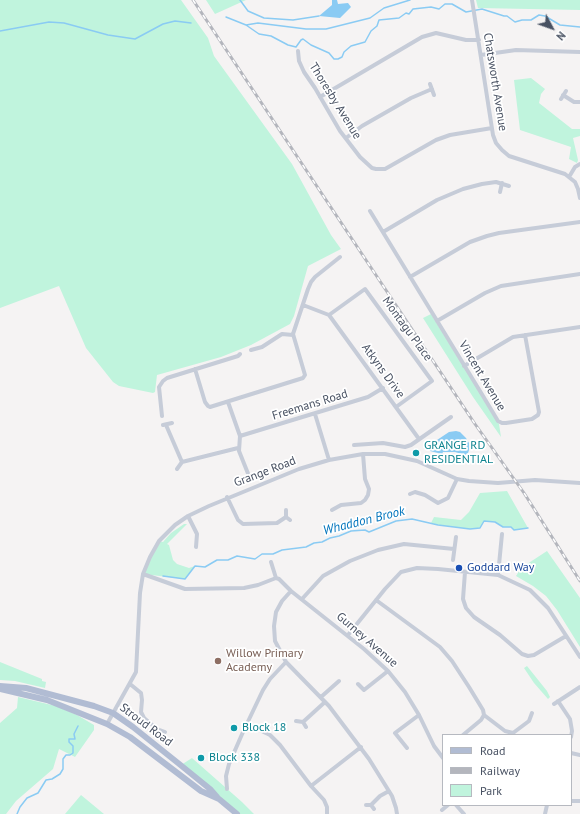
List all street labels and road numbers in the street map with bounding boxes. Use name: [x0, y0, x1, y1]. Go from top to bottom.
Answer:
street label: Chatsworth Avenue: [480, 32, 510, 132]
street label: Thoresby Avenue: [306, 60, 364, 142]
street label: Montagu Place: [379, 294, 435, 364]
street label: Vincent Avenue: [455, 338, 509, 414]
street label: Atkyns Drive: [358, 341, 408, 401]
street label: Freemans Road: [270, 387, 350, 423]
street label: Grange Road: [232, 454, 298, 490]
street label: Gurney Avenue: [333, 609, 401, 671]
street label: Stroud Road: [117, 700, 175, 750]

